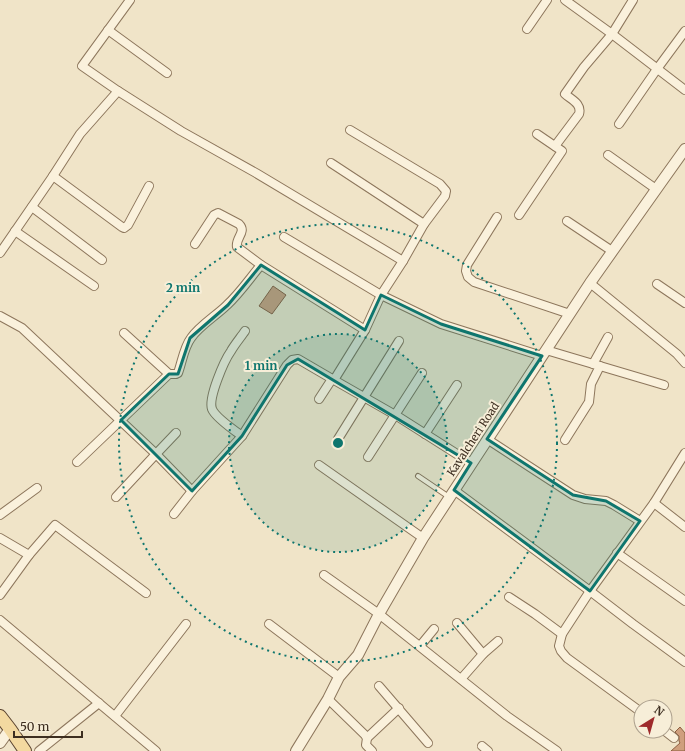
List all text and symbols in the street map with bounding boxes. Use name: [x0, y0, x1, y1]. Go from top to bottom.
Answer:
text: 2 min: [166, 280, 200, 295]
text: 1 min: [245, 358, 277, 373]
street label: Kavalcheri Road: [444, 399, 502, 479]
centre of rings: [331, 436, 345, 450]
north arrow: [633, 699, 673, 739]
text: N: [651, 703, 667, 719]
scale bar: [14, 713, 82, 739]
text: 50 m: [20, 719, 49, 734]

